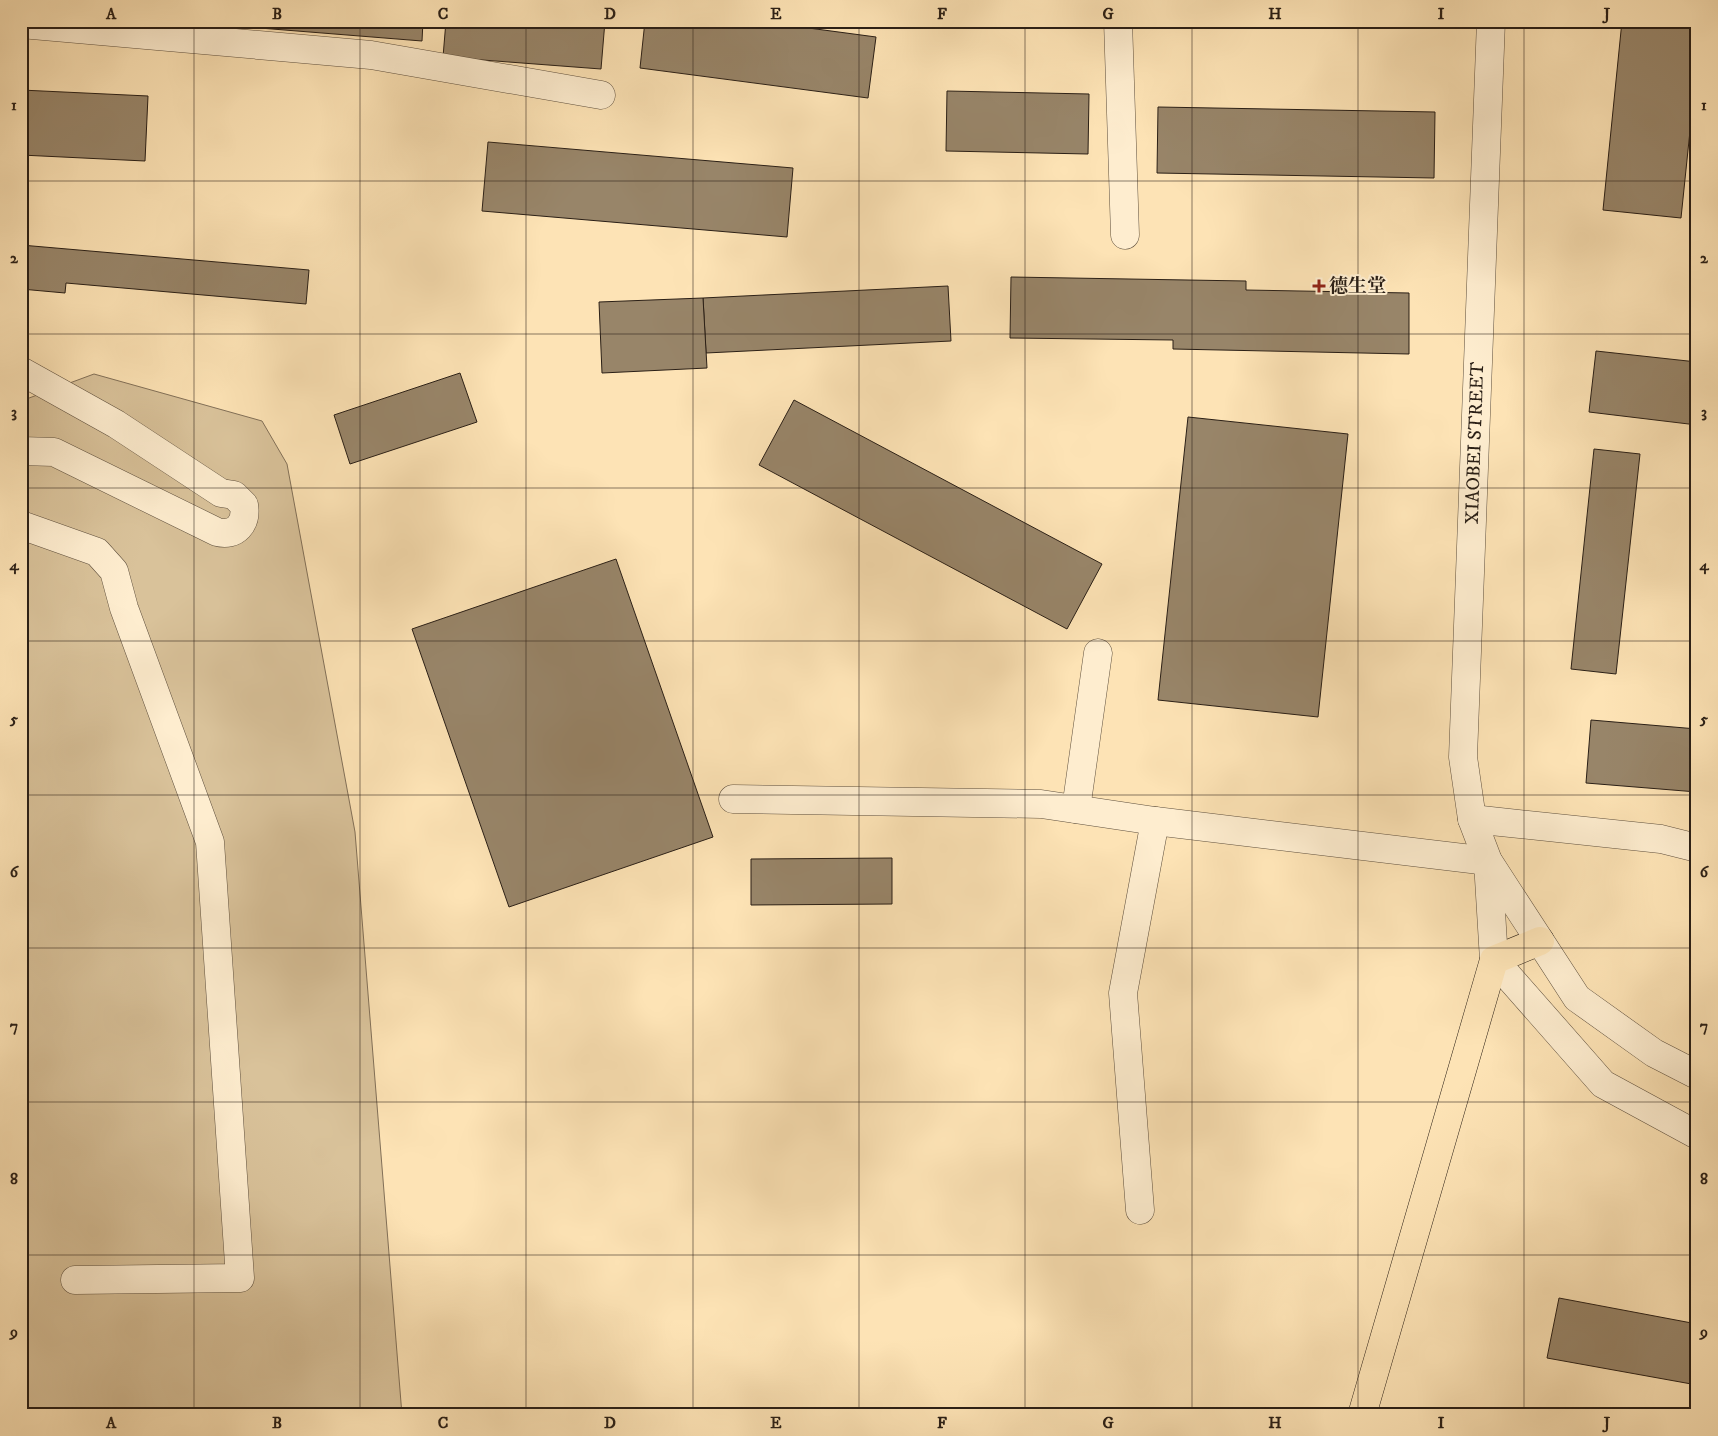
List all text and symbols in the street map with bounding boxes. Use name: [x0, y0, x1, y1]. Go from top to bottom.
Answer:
text: A: [105, 4, 117, 24]
text: B: [272, 4, 282, 24]
text: C: [438, 4, 448, 24]
text: D: [604, 4, 616, 24]
text: E: [770, 4, 782, 24]
text: F: [937, 4, 947, 24]
text: G: [1102, 4, 1114, 24]
text: H: [1268, 4, 1282, 24]
text: I: [1438, 4, 1445, 24]
text: J: [1602, 4, 1611, 24]
text: 1: [11, 95, 17, 115]
text: 1: [1701, 95, 1707, 115]
text: 2: [10, 248, 19, 268]
text: 2: [1700, 248, 1709, 268]
place label: 德生堂: [1329, 275, 1386, 298]
marker: 德生堂: [1313, 280, 1325, 292]
street label: XIAOBEI STREET: [1461, 361, 1489, 525]
text: 3: [11, 402, 17, 422]
text: 3: [1701, 402, 1707, 422]
text: 4: [8, 555, 19, 575]
text: 4: [1698, 555, 1709, 575]
text: 5: [9, 709, 18, 729]
text: 5: [1699, 709, 1708, 729]
text: 6: [10, 862, 20, 882]
text: 6: [1700, 862, 1710, 882]
text: 7: [10, 1016, 18, 1036]
text: 7: [1700, 1016, 1708, 1036]
text: 8: [10, 1169, 18, 1189]
text: 8: [1700, 1169, 1708, 1189]
text: 9: [9, 1322, 18, 1342]
text: 9: [1699, 1322, 1708, 1342]
text: A: [105, 1413, 117, 1433]
text: B: [272, 1413, 282, 1433]
text: C: [438, 1413, 448, 1433]
text: D: [604, 1413, 616, 1433]
text: E: [770, 1413, 782, 1433]
text: F: [937, 1413, 947, 1433]
text: G: [1102, 1413, 1114, 1433]
text: H: [1268, 1413, 1282, 1433]
text: I: [1438, 1413, 1445, 1433]
text: J: [1602, 1413, 1611, 1433]

